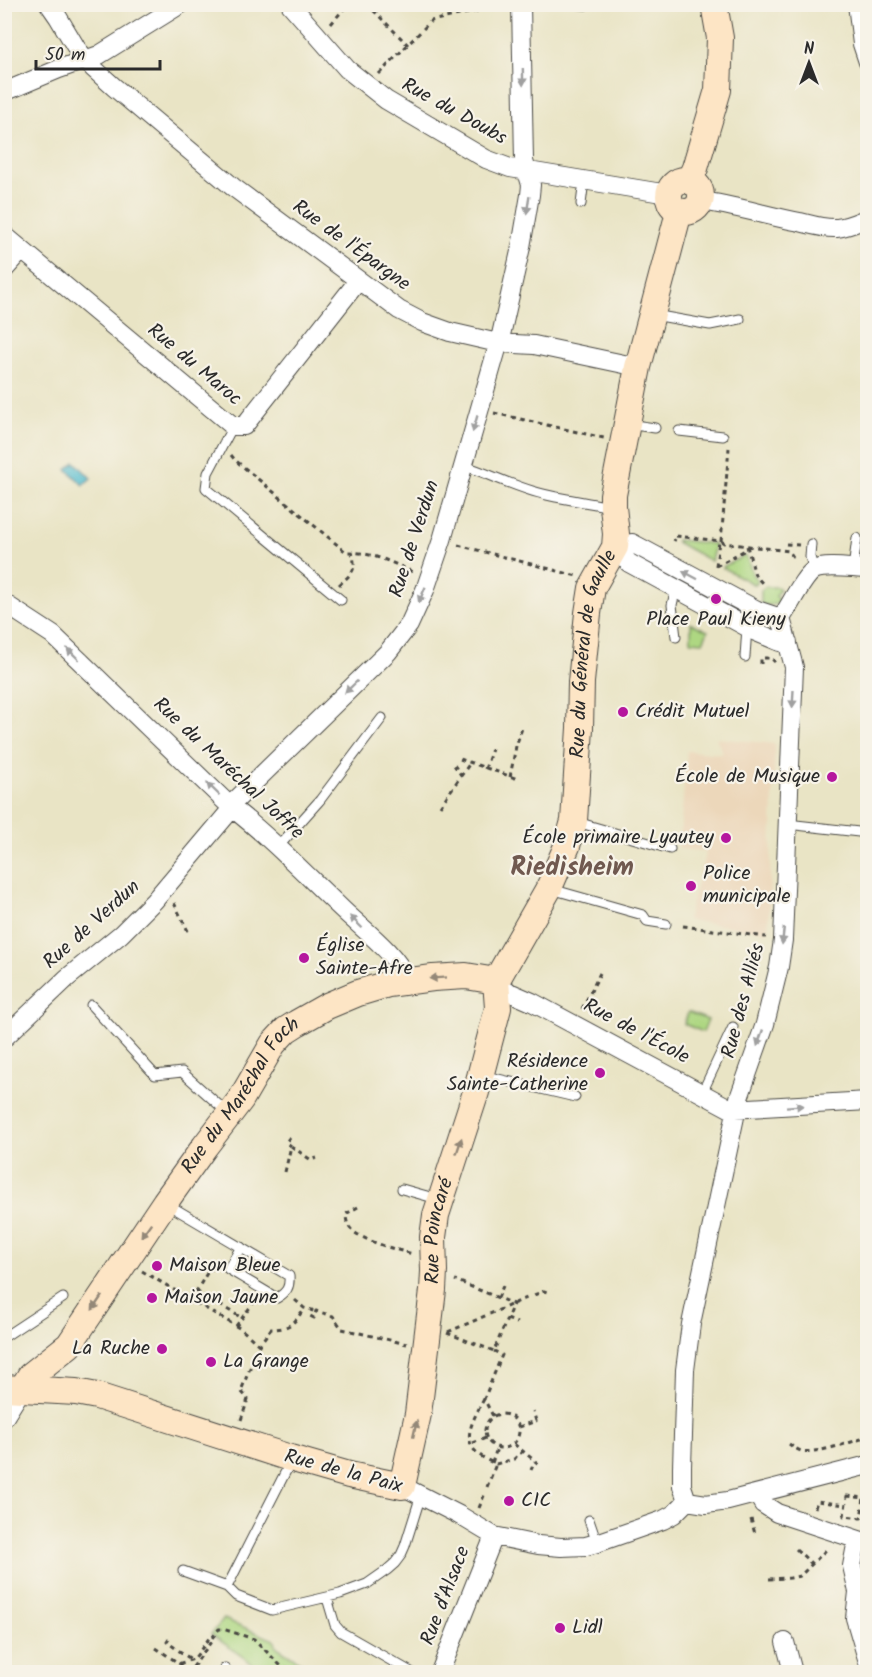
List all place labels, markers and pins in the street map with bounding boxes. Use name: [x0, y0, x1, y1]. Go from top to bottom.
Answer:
marker: Place Paul Kieny: [709, 592, 723, 606]
place label: Place Paul Kieny: [646, 604, 786, 636]
place label: Crédit Mutuel: [635, 696, 750, 728]
marker: Crédit Mutuel: [616, 705, 630, 719]
place label: École de Musique: [675, 761, 820, 793]
marker: École de Musique: [825, 770, 839, 784]
place label: École primaire Lyautey: [522, 822, 715, 854]
marker: École primaire Lyautey: [719, 831, 733, 845]
place label: Police municipale: [703, 858, 790, 913]
marker: Police municipale: [684, 879, 698, 893]
place label: Église Sainte-Afre: [316, 930, 413, 985]
marker: Église Sainte-Afre: [297, 951, 311, 965]
place label: Résidence Sainte-Catherine: [447, 1046, 588, 1101]
marker: Résidence Sainte-Catherine: [593, 1066, 607, 1080]
place label: Maison Bleue: [169, 1250, 280, 1282]
marker: Maison Bleue: [150, 1259, 164, 1273]
place label: Maison Jaune: [164, 1282, 278, 1314]
marker: Maison Jaune: [145, 1291, 159, 1305]
place label: La Ruche: [72, 1333, 150, 1365]
marker: La Ruche: [155, 1342, 169, 1356]
place label: La Grange: [223, 1346, 309, 1378]
marker: La Grange: [204, 1355, 218, 1369]
place label: CIC: [521, 1485, 551, 1517]
marker: CIC: [502, 1494, 516, 1508]
place label: Lidl: [572, 1612, 603, 1644]
marker: Lidl: [553, 1621, 567, 1635]

